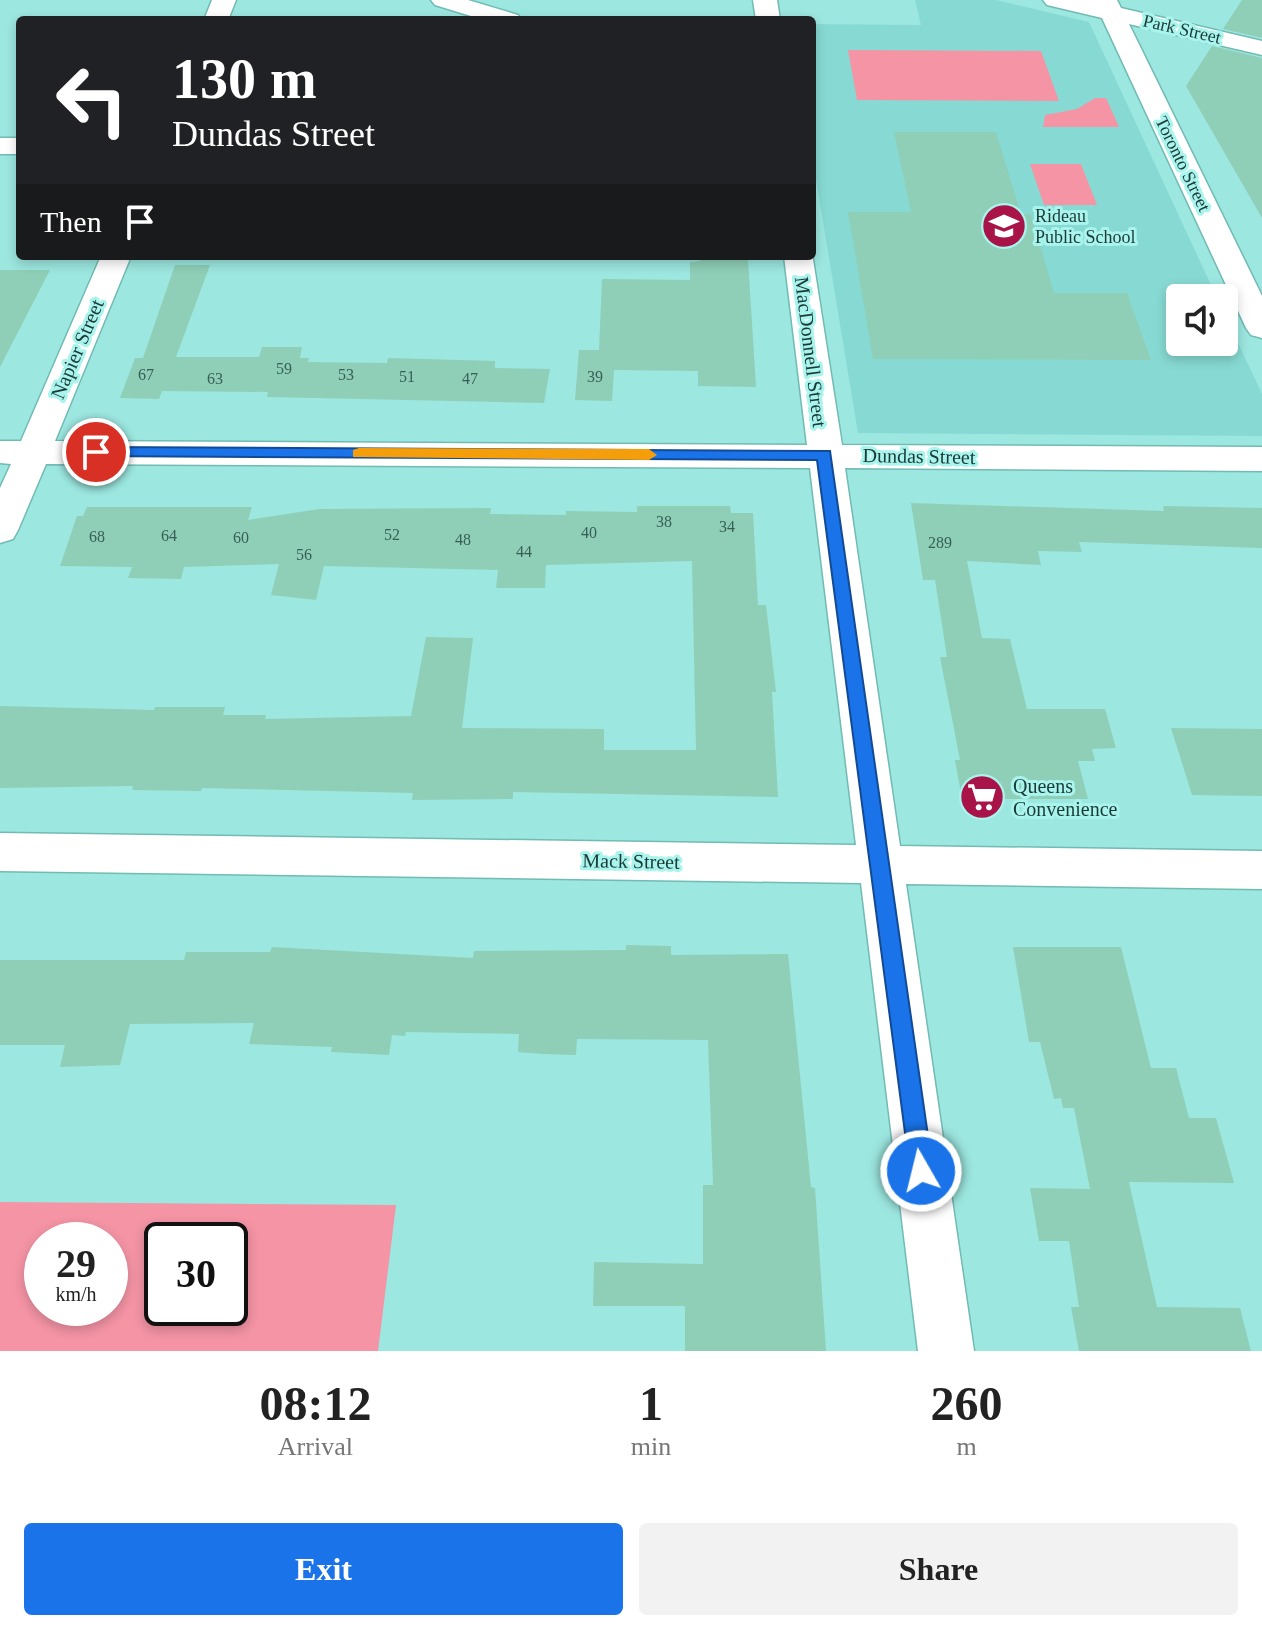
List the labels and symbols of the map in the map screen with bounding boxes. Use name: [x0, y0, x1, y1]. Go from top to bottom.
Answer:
street label: Park Street: [1141, 10, 1223, 48]
street label: Toronto Street: [1151, 113, 1215, 215]
school or university icon: Rideau Public School: [980, 202, 1028, 250]
place label: Rideau Public School: [1035, 206, 1136, 247]
street label: MacDonnell Street: [791, 275, 831, 429]
street label: Napier Street: [46, 295, 109, 403]
house number: 59: [276, 360, 292, 377]
house number: 67: [138, 366, 154, 383]
house number: 53: [338, 366, 354, 383]
house number: 51: [399, 368, 415, 385]
house number: 39: [587, 368, 603, 385]
house number: 63: [207, 370, 223, 387]
house number: 47: [462, 370, 478, 387]
pin: [62, 418, 130, 486]
street label: Dundas Street: [862, 444, 976, 468]
house number: 38: [656, 513, 672, 530]
house number: 34: [719, 518, 735, 535]
house number: 40: [581, 524, 597, 541]
house number: 52: [384, 526, 400, 543]
house number: 64: [161, 527, 177, 544]
house number: 68: [89, 528, 105, 545]
house number: 60: [233, 529, 249, 546]
house number: 48: [455, 531, 471, 548]
house number: 289: [928, 534, 952, 551]
house number: 44: [516, 543, 532, 560]
house number: 56: [296, 546, 312, 563]
supermarket icon: Queens Convenience: [958, 773, 1006, 821]
place label: Queens Convenience: [1013, 775, 1118, 820]
street label: Mack Street: [582, 849, 680, 873]
position arrow: [879, 1129, 963, 1213]
speed limit sign: 30: [144, 1222, 248, 1326]

